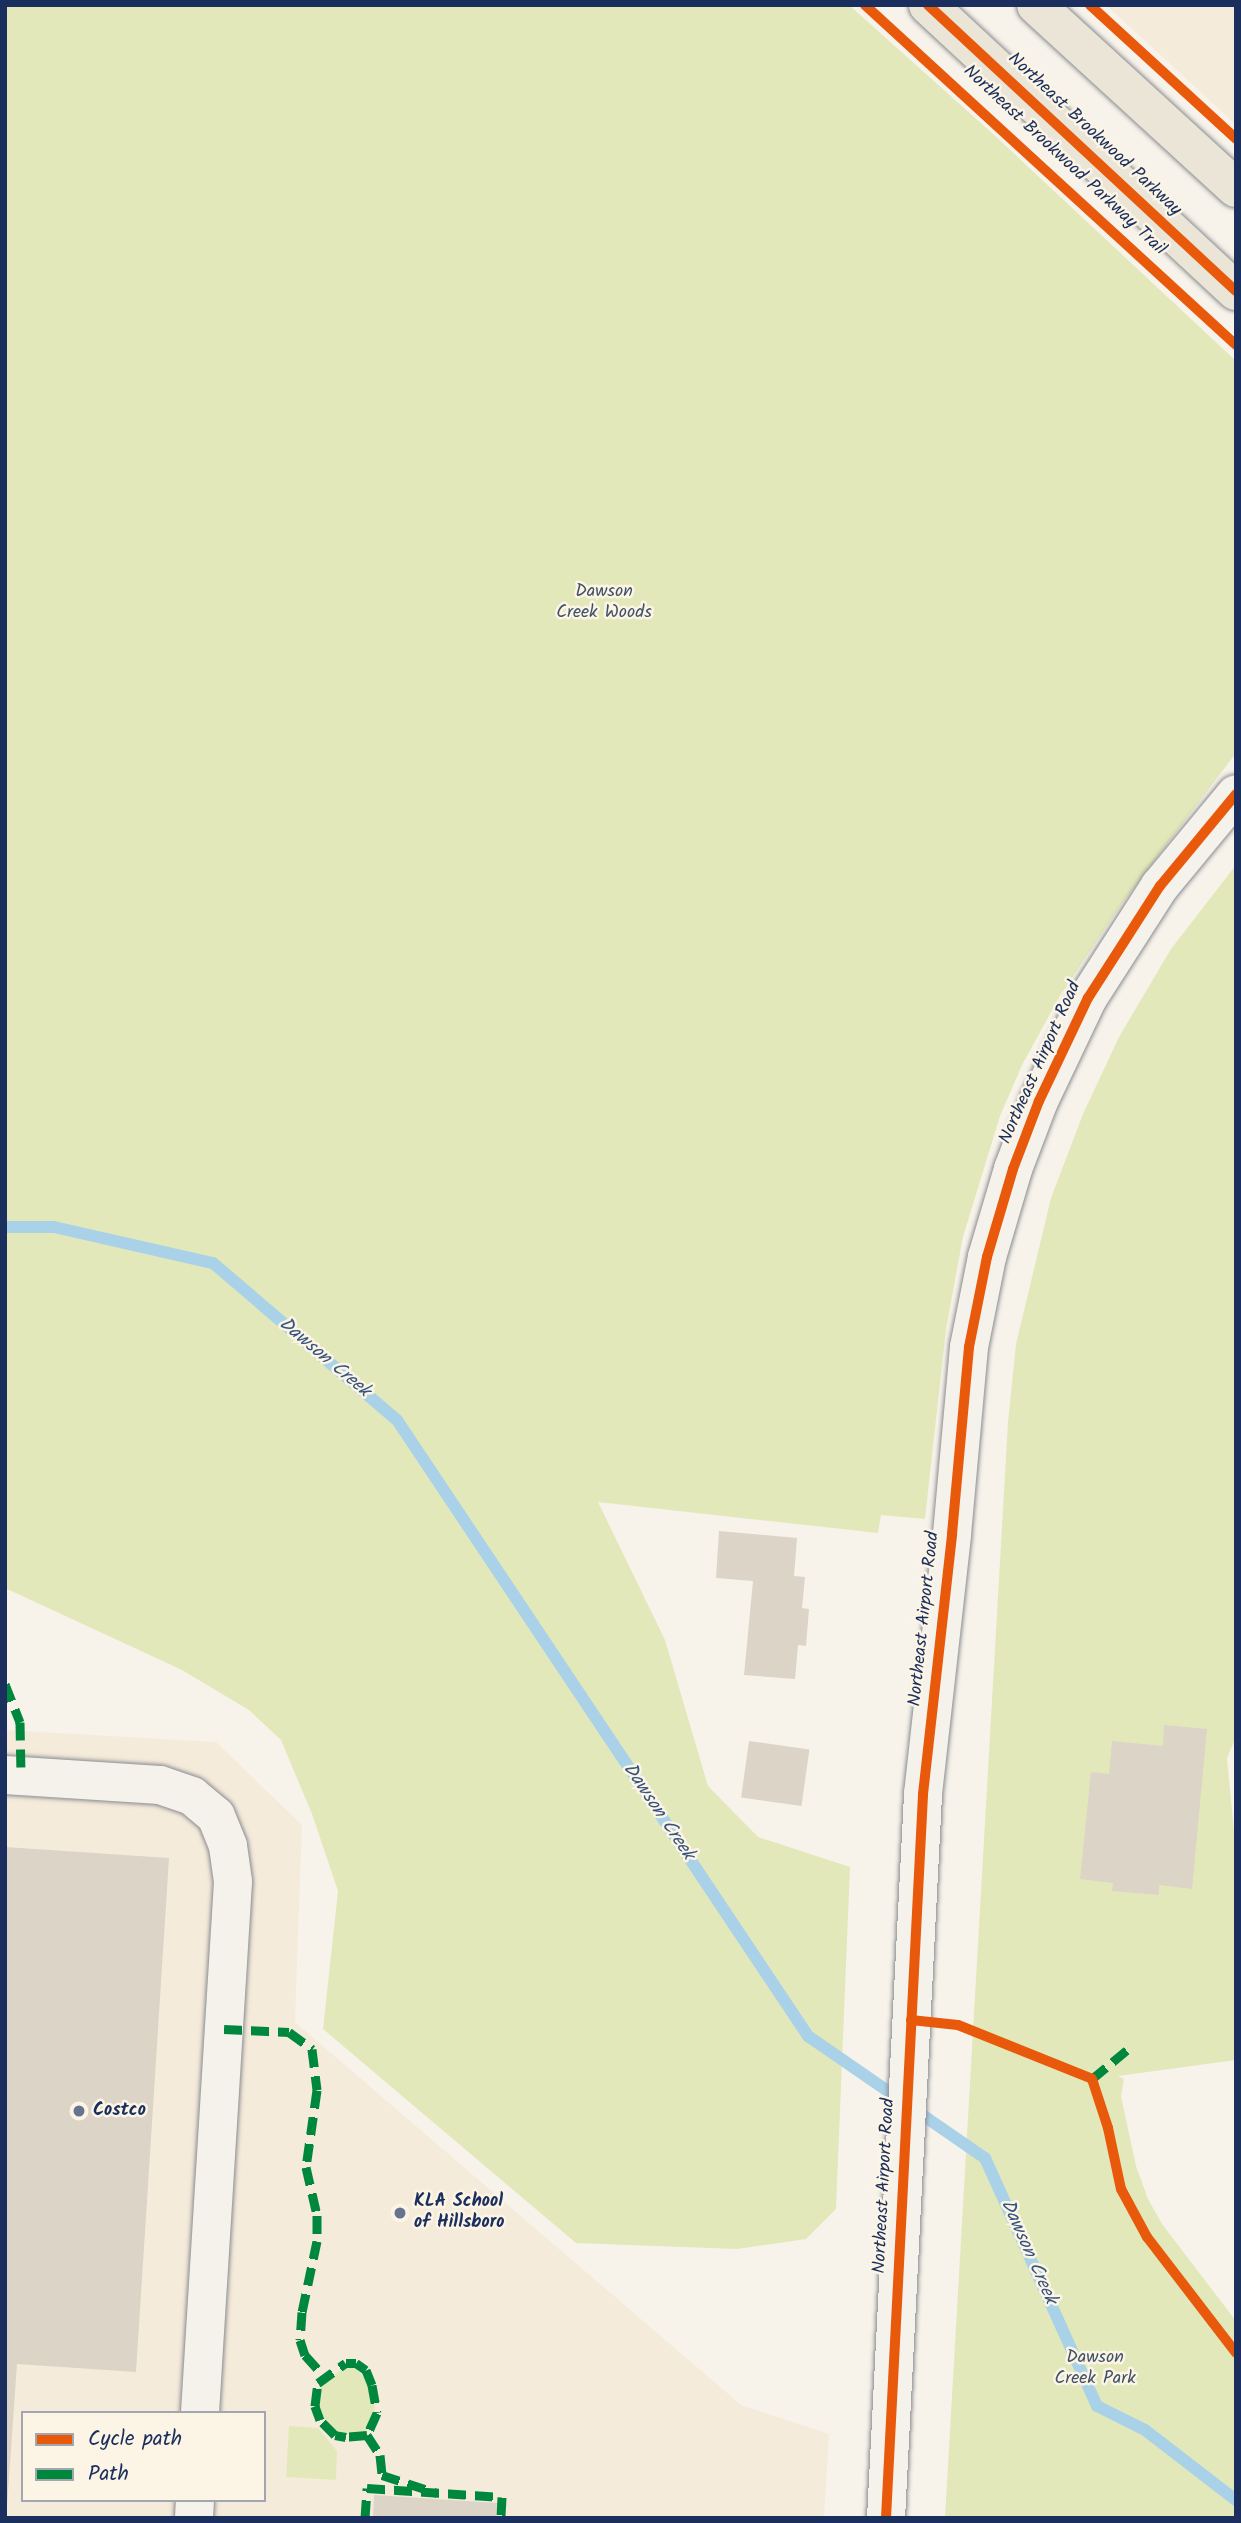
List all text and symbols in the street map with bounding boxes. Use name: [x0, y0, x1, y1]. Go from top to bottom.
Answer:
street label: Northeast Brookwood Parkway: [1003, 49, 1185, 221]
street label: Northeast Brookwood Parkway Trail: [958, 61, 1170, 261]
park label: Dawson Creek Woods: [556, 582, 652, 624]
street label: Northeast Airport Road: [995, 978, 1087, 1148]
water label: Dawson Creek: [274, 1313, 374, 1403]
street label: Northeast Airport Road: [905, 1531, 945, 1707]
water label: Dawson Creek: [617, 1759, 699, 1865]
street label: Northeast Airport Road: [870, 2098, 900, 2274]
place label: Costco: [93, 2100, 146, 2122]
marker: Costco: [71, 2103, 87, 2119]
place label: KLA School of Hillsboro: [414, 2192, 504, 2234]
water label: Dawson Creek: [995, 2196, 1061, 2308]
marker: KLA School of Hillsboro: [392, 2205, 408, 2221]
park label: Dawson Creek Park: [1054, 2348, 1136, 2390]
legend: [21, 2411, 266, 2502]
text: Cycle path: [88, 2423, 182, 2456]
text: Path: [88, 2458, 129, 2491]

